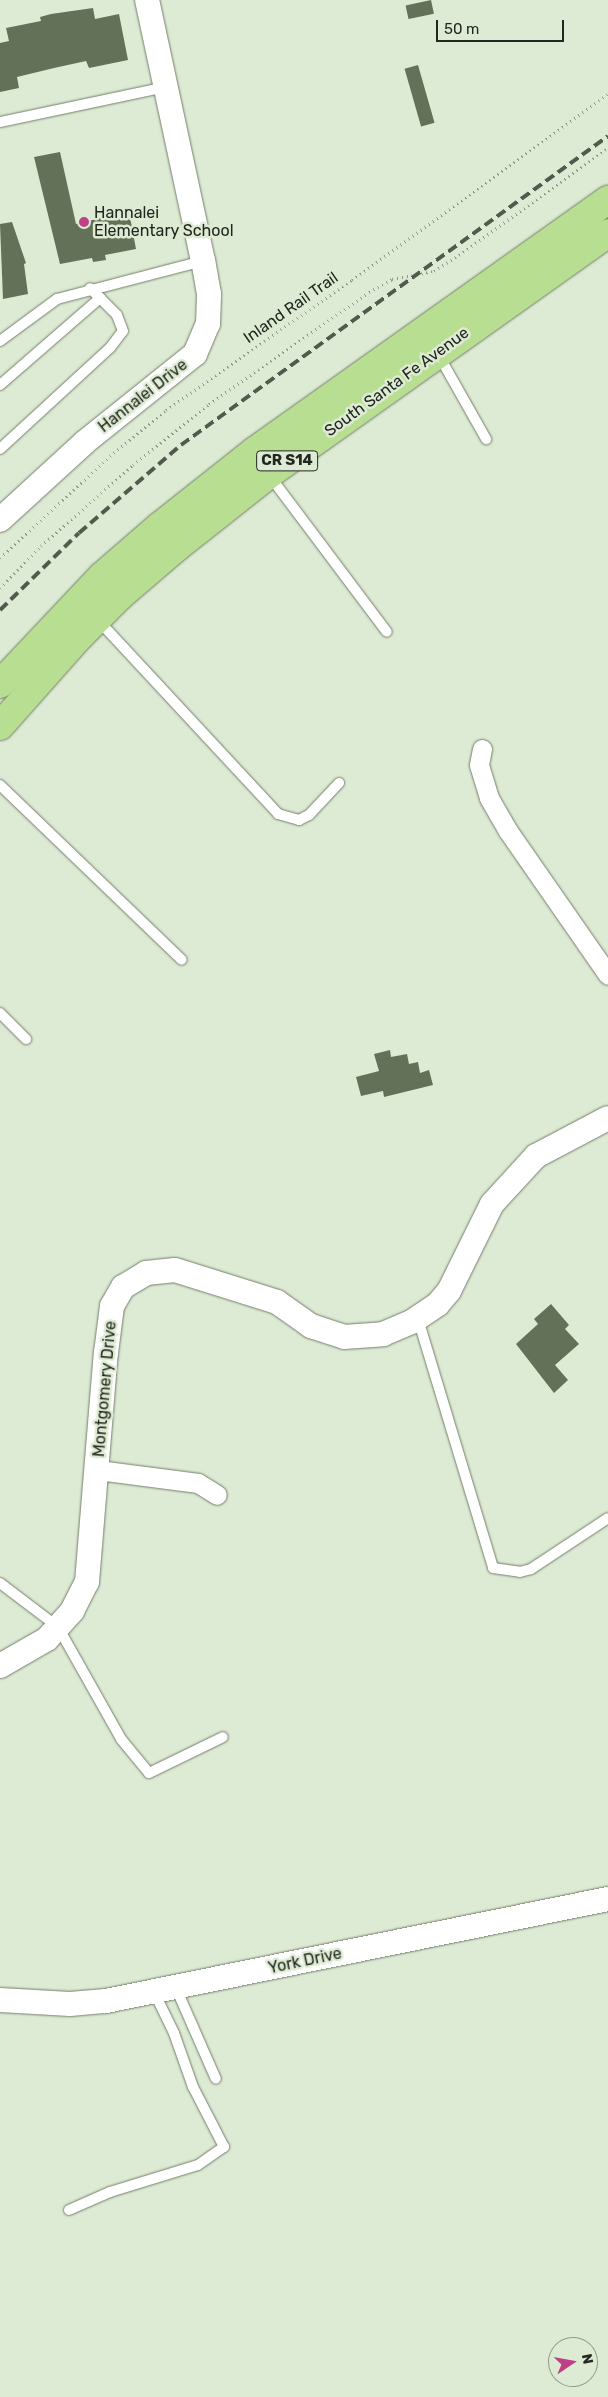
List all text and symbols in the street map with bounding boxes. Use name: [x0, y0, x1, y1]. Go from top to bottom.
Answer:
scale bar: [438, 10, 566, 42]
text: 50 m: [444, 20, 479, 38]
place label: Hannalei Elementary School: [94, 203, 234, 241]
marker: Hannalei Elementary School: [78, 216, 90, 228]
street label: Inland Rail Trail: [240, 268, 342, 348]
street label: South Santa Fe Avenue: [321, 323, 473, 441]
street label: Hannalei Drive: [95, 355, 191, 437]
road number: CR S14: [256, 448, 318, 474]
street label: Montgomery Drive: [89, 1320, 121, 1458]
street label: York Drive: [266, 1944, 344, 1978]
north arrow: [548, 2337, 598, 2387]
text: N: [578, 2352, 597, 2366]

